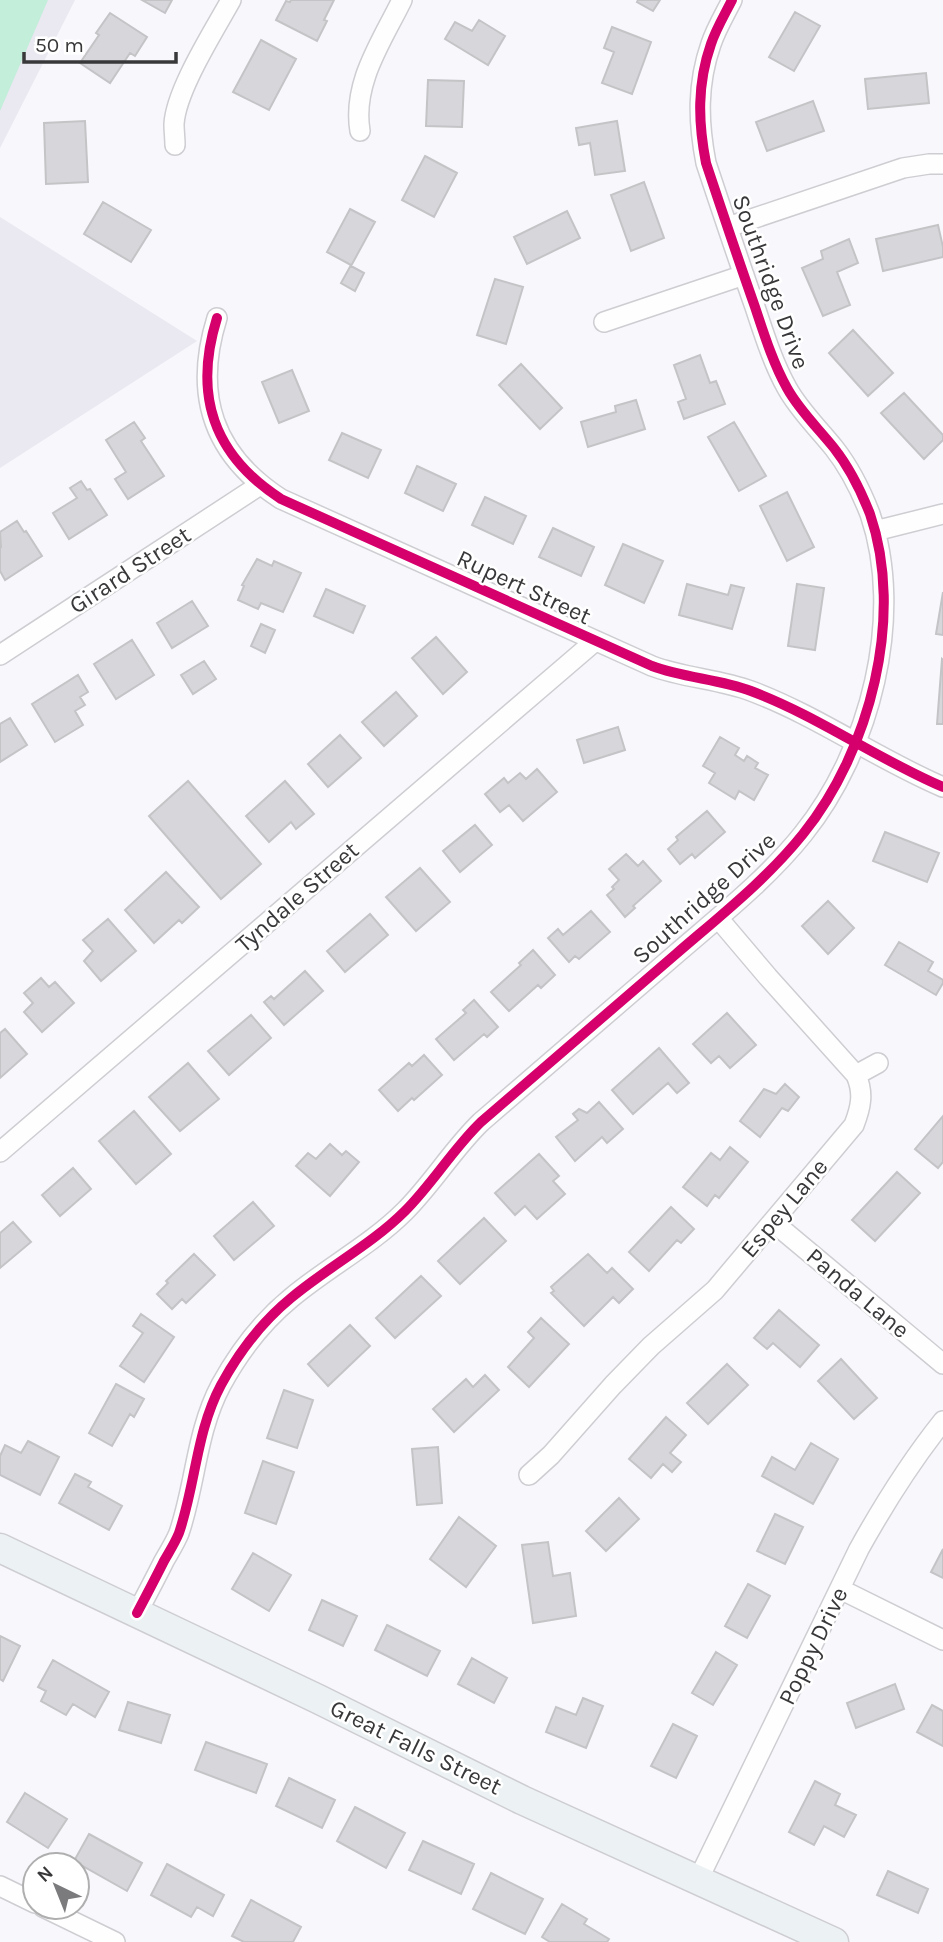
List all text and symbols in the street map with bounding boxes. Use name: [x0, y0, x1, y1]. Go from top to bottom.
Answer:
scale bar: [24, 21, 177, 65]
text: 50 m: [35, 33, 84, 57]
street label: Southridge Drive: [726, 191, 816, 373]
street label: Girard Street: [64, 520, 196, 620]
street label: Rupert Street: [452, 544, 596, 630]
street label: Southridge Drive: [627, 826, 781, 970]
street label: Tyndale Street: [230, 836, 364, 958]
street label: Espey Lane: [735, 1153, 833, 1263]
street label: Panda Lane: [801, 1242, 915, 1344]
street label: Poppy Drive: [772, 1583, 854, 1709]
street label: Great Falls Street: [326, 1693, 506, 1801]
north arrow: [21, 1851, 91, 1921]
text: N: [33, 1862, 58, 1887]

